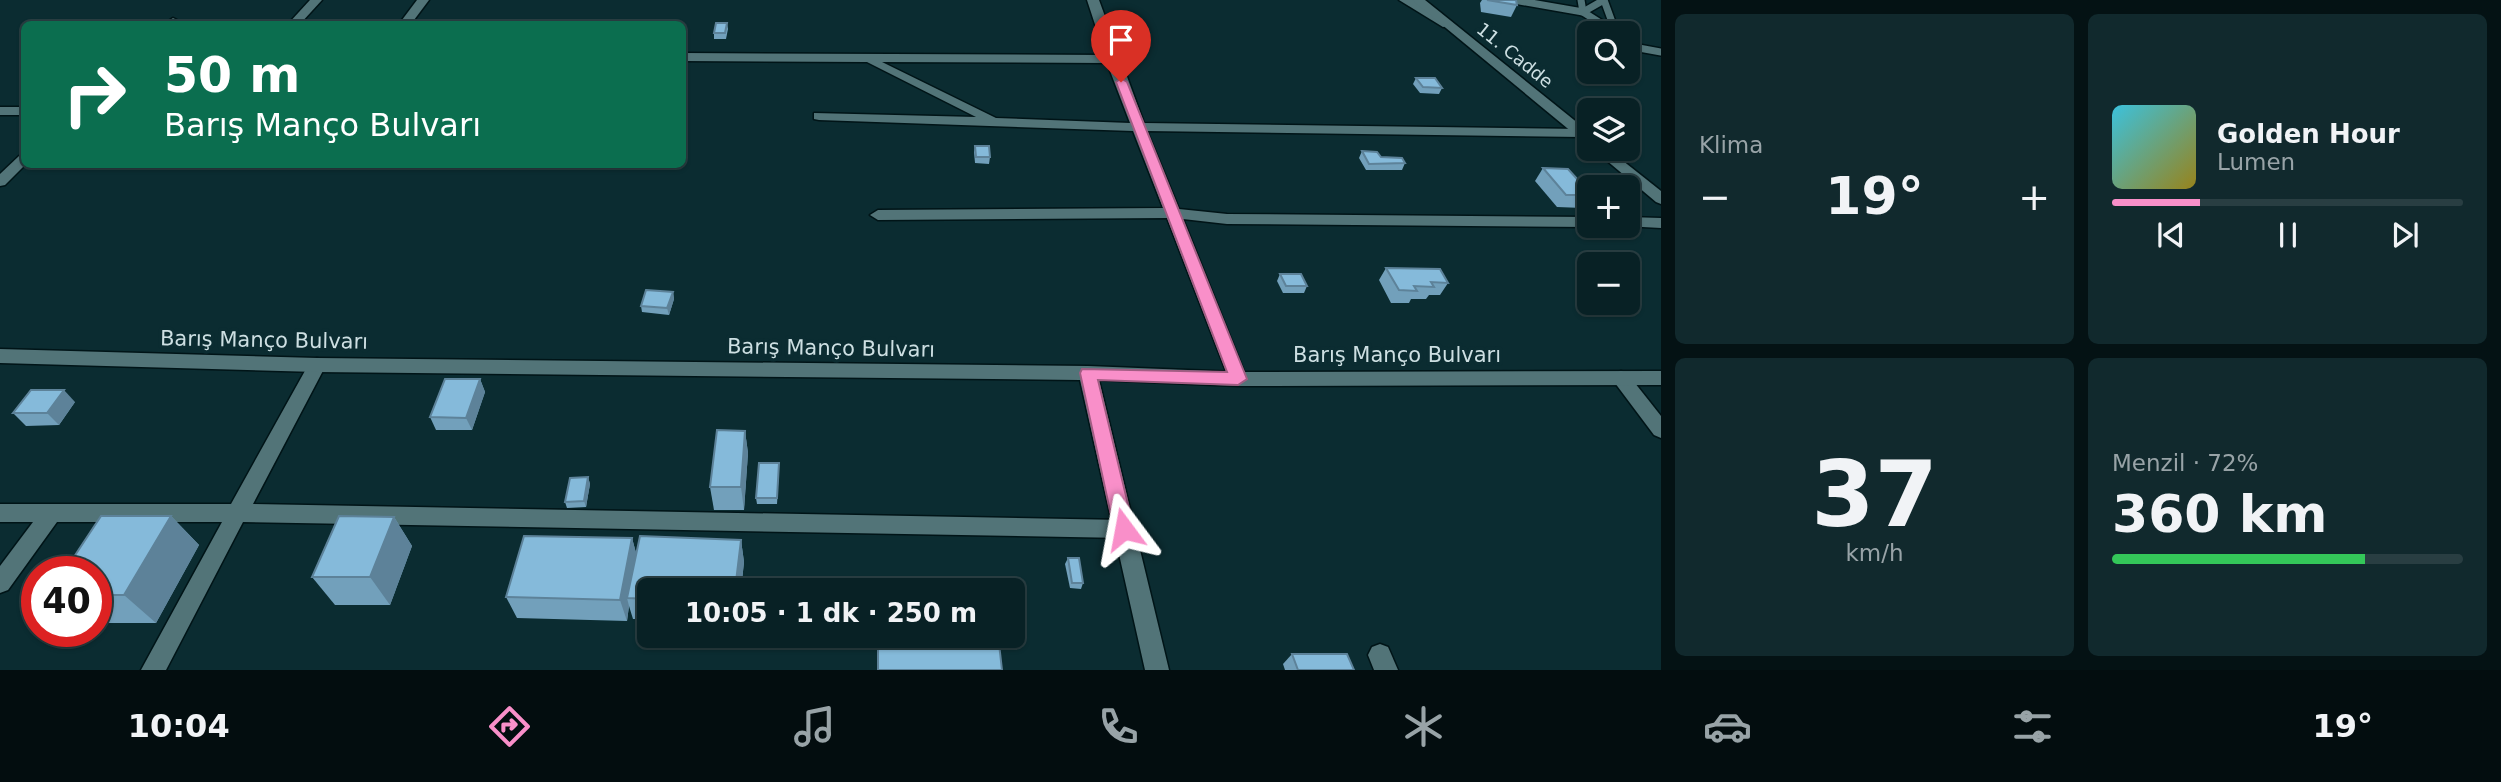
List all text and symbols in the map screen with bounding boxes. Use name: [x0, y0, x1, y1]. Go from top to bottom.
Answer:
pin: [1091, 10, 1151, 82]
street label: 11. Cadde: [1473, 18, 1557, 92]
icon: arrive: [1102, 21, 1140, 59]
map controls: [1577, 21, 1640, 315]
button: search: [1577, 21, 1640, 84]
text: 50 m: [164, 47, 300, 104]
icon: right: [49, 49, 140, 140]
button: layers: [1577, 98, 1640, 161]
text: Barış Manço Bulvarı: [164, 106, 481, 144]
text: Golden Hour: [2217, 119, 2400, 149]
text: Klima: [1699, 132, 1763, 158]
text: Lumen: [2217, 149, 2295, 175]
text: 19°: [1825, 166, 1924, 226]
button: +: [1577, 175, 1640, 238]
text: −: [1699, 175, 1731, 219]
text: +: [2018, 175, 2050, 219]
icon: previous: [2152, 216, 2190, 254]
icon: pause: [2269, 216, 2307, 254]
icon: next: [2386, 216, 2424, 254]
button: −: [1577, 252, 1640, 315]
street label: Barış Manço Bulvarı: [160, 326, 368, 354]
street label: Barış Manço Bulvarı: [727, 334, 935, 362]
street label: Barış Manço Bulvarı: [1293, 343, 1501, 367]
text: 37: [1811, 442, 1938, 547]
text: Menzil · 72%: [2112, 450, 2258, 476]
text: 360 km: [2112, 484, 2327, 544]
position arrow: [1087, 492, 1161, 566]
text: km/h: [1845, 540, 1904, 566]
speed limit sign: 40: [21, 556, 112, 647]
text: 10:05 · 1 dk · 250 m: [685, 598, 977, 628]
icon: directions: [485, 702, 534, 751]
icon: music: [790, 702, 839, 751]
icon: phone: [1094, 702, 1143, 751]
icon: climate: [1399, 702, 1448, 751]
icon: car: [1703, 702, 1752, 751]
icon: filters: [2008, 702, 2057, 751]
text: 10:04: [128, 707, 230, 745]
text: 19°: [2313, 707, 2373, 745]

